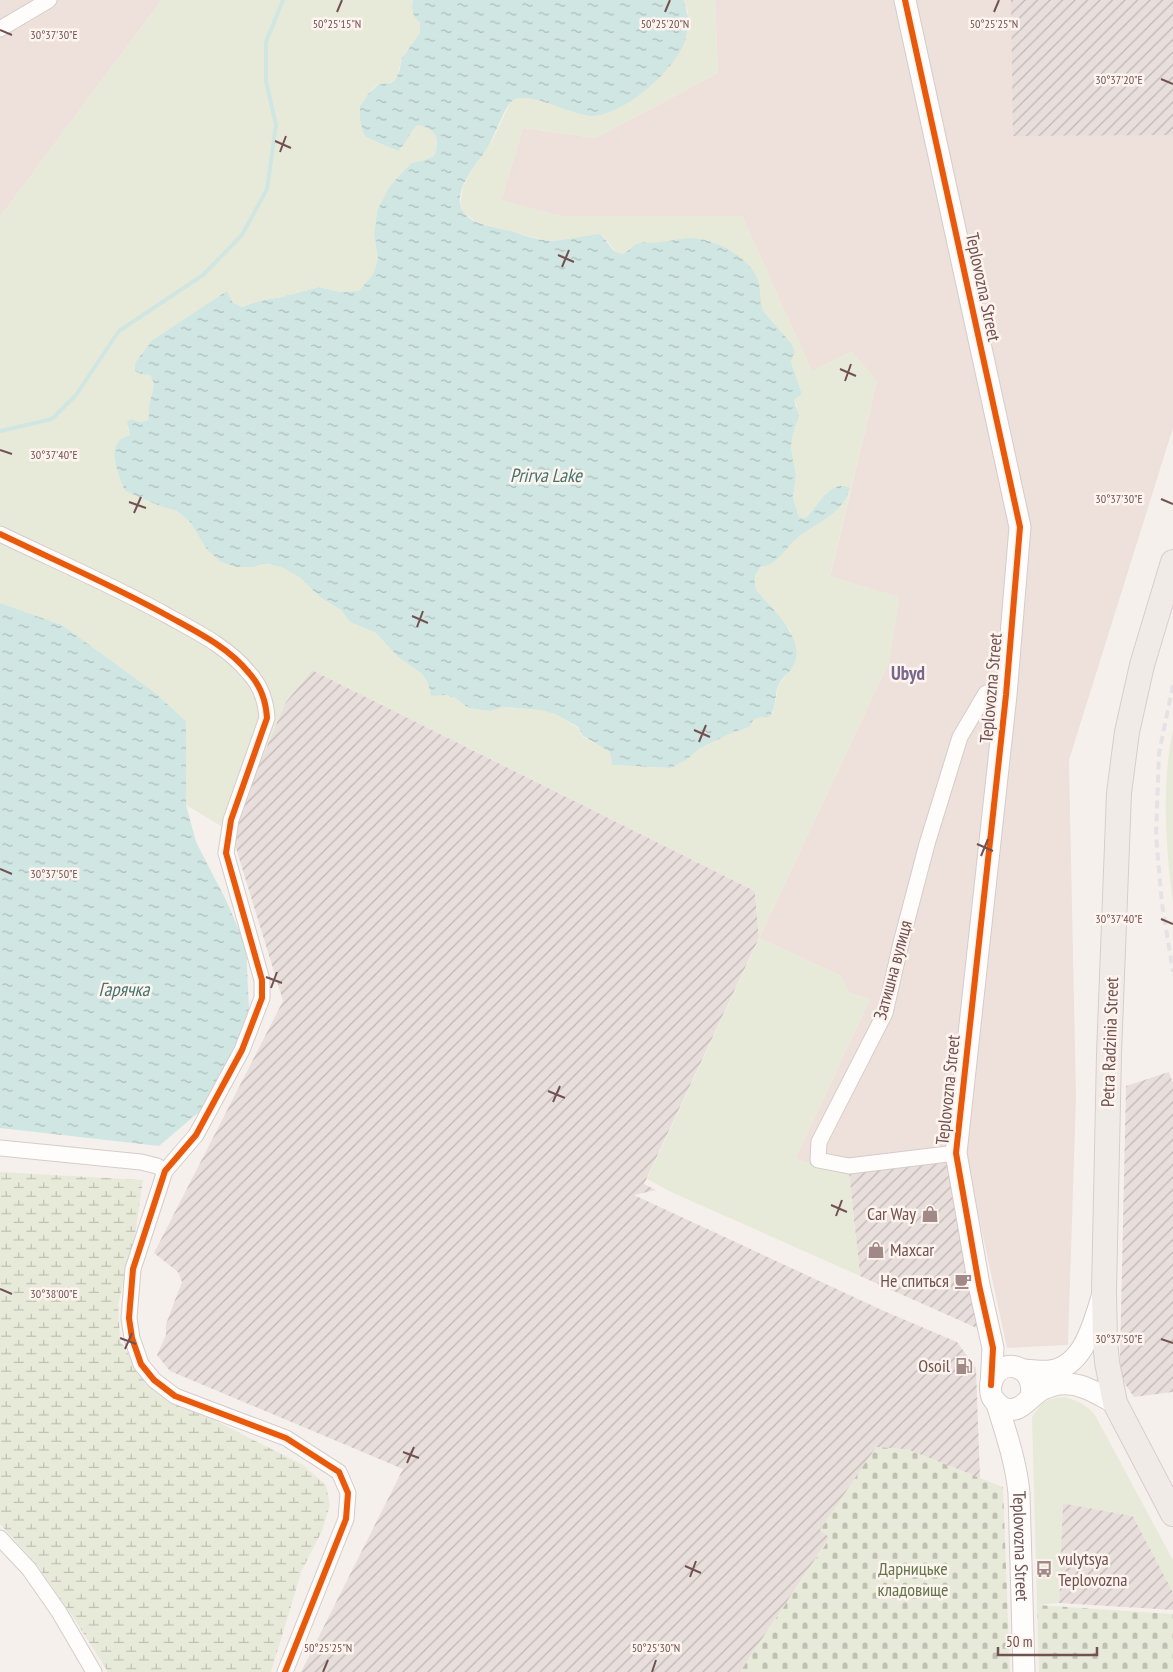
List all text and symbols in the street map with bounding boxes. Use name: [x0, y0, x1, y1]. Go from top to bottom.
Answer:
text: 50°25'15"N: [313, 16, 361, 31]
text: 50°25'20"N: [641, 16, 689, 31]
text: 50°25'25"N: [970, 16, 1018, 31]
text: 30°37'30"E: [30, 27, 78, 42]
text: 30°37'20"E: [1095, 72, 1143, 87]
street label: Teplovozna Street: [961, 230, 1006, 343]
text: 30°37'40"E: [30, 447, 78, 462]
water label: Prirva Lake: [510, 463, 583, 487]
text: 30°37'30"E: [1095, 491, 1143, 506]
street label: Teplovozna Street: [974, 632, 1007, 744]
district label: Ubyd: [891, 661, 925, 685]
text: 30°37'50"E: [30, 866, 78, 881]
text: 30°37'40"E: [1095, 911, 1143, 926]
street label: Затишна вулиця: [868, 918, 917, 1022]
water label: Гарячка: [99, 977, 151, 1001]
street label: Petra Radzinia Street: [1096, 977, 1123, 1107]
street label: Teplovozna Street: [930, 1034, 965, 1146]
place label: Car Way: [867, 1202, 916, 1225]
shop icon: Car Way: [920, 1204, 940, 1224]
place label: Maxcar: [890, 1238, 934, 1261]
shop icon: Maxcar: [866, 1240, 886, 1260]
place label: Не спиться: [880, 1269, 949, 1292]
cafe icon: Не спиться: [953, 1271, 973, 1291]
text: 30°38'00"E: [30, 1286, 78, 1301]
text: 30°37'50"E: [1095, 1331, 1143, 1346]
place label: Osoil: [918, 1354, 951, 1377]
fuel station icon: Osoil: [954, 1356, 974, 1376]
street label: Teplovozna Street: [1008, 1491, 1034, 1602]
place label: vulytsya Teplovozna: [1058, 1547, 1127, 1591]
park label: Дарницьке кладовище: [877, 1557, 949, 1601]
bus stop icon: vulytsya Teplovozna: [1034, 1559, 1054, 1579]
scale bar: [998, 1624, 1097, 1656]
text: 50 m: [1006, 1632, 1032, 1651]
text: 50°25'25"N: [304, 1640, 352, 1655]
text: 50°25'30"N: [632, 1640, 680, 1655]

